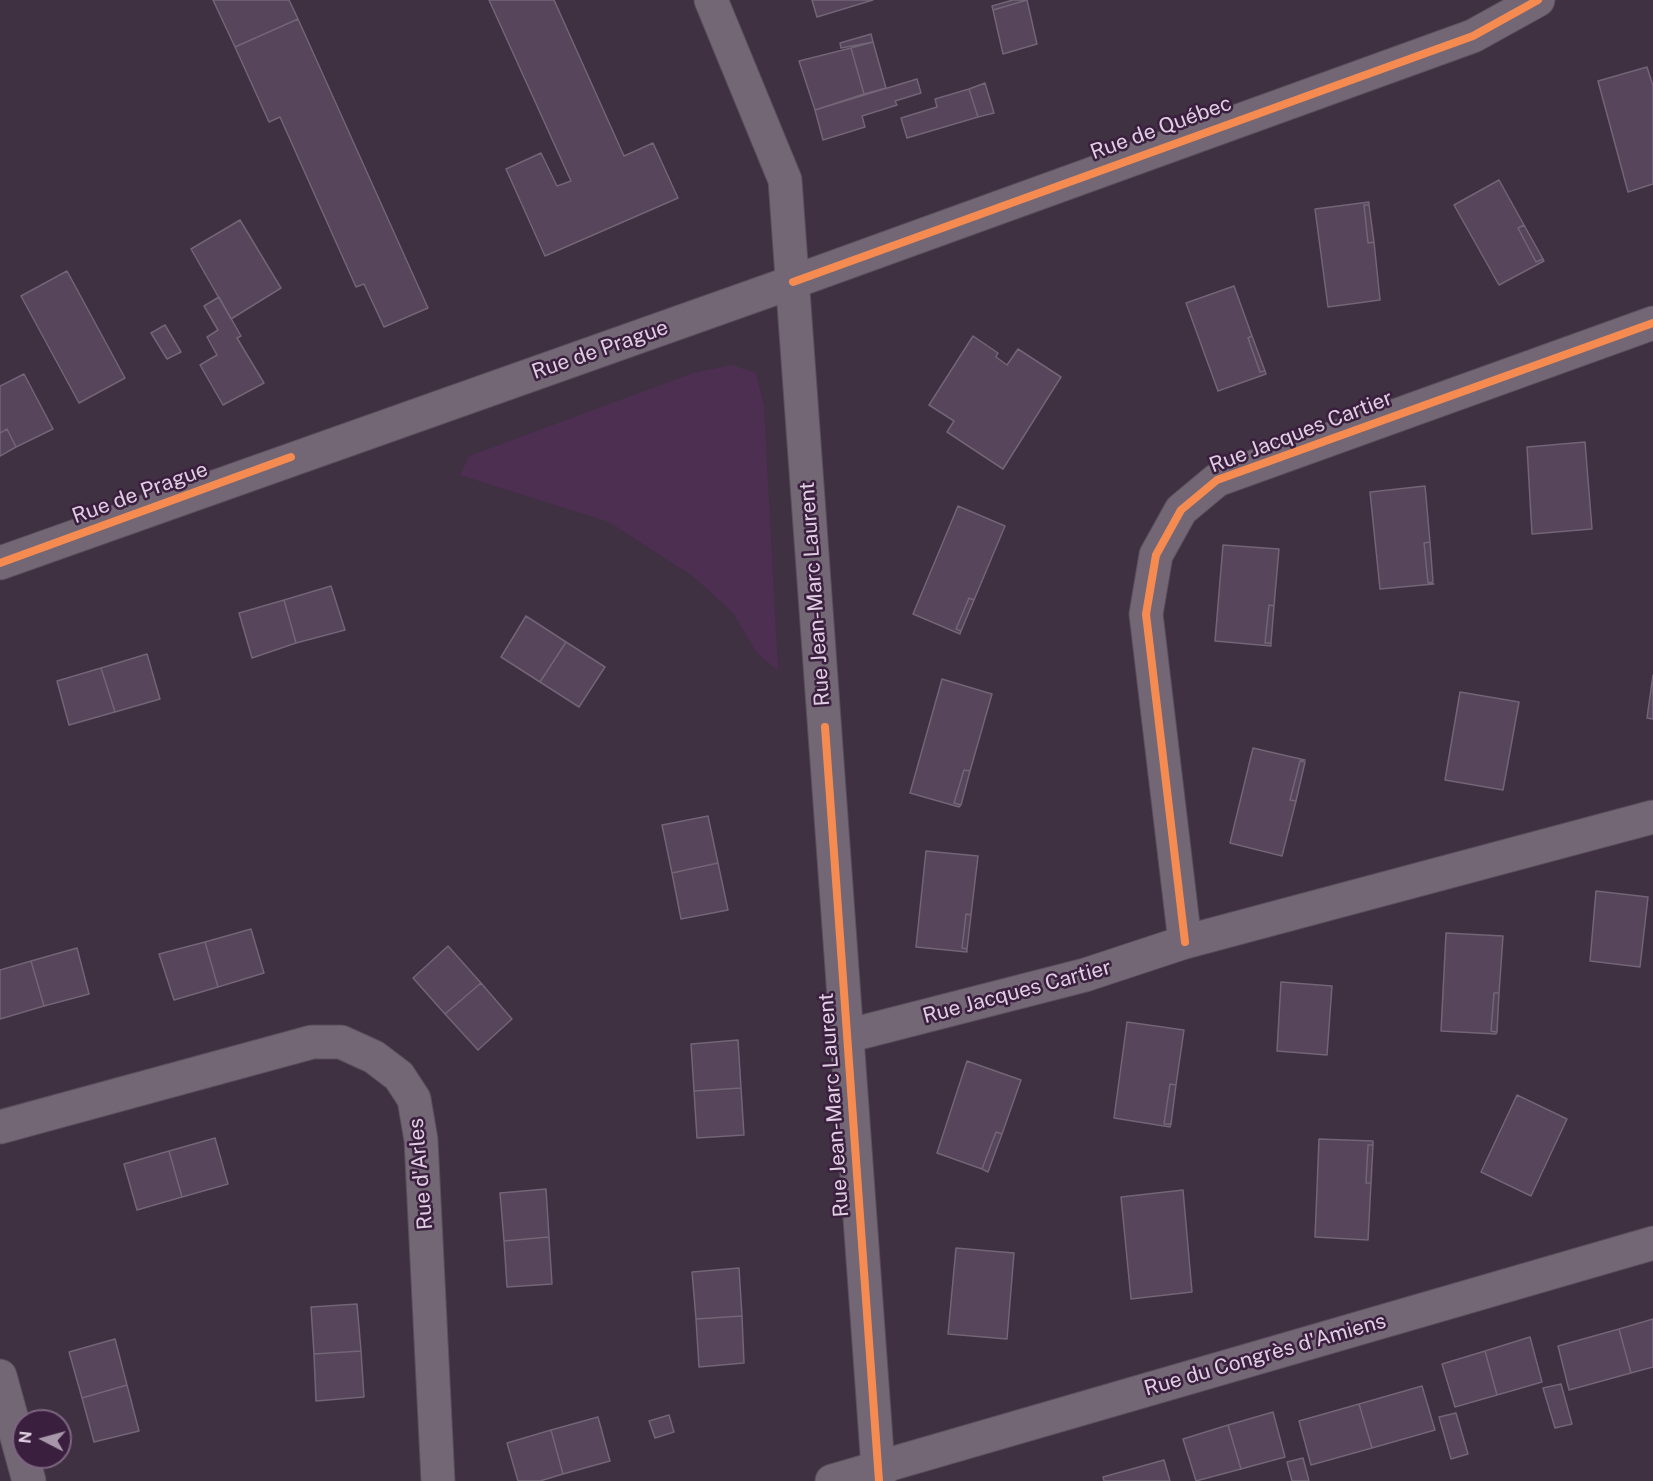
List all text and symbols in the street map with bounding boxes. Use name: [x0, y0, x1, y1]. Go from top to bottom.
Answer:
street label: Rue de Québec: [1087, 91, 1235, 165]
street label: Rue de Prague: [529, 315, 671, 385]
street label: Rue Jacques Cartier: [1206, 385, 1396, 479]
street label: Rue de Prague: [69, 457, 211, 529]
street label: Rue Jean-Marc Laurent: [795, 481, 835, 707]
street label: Rue Jacques Cartier: [920, 955, 1114, 1029]
street label: Rue Jean-Marc Laurent: [814, 992, 854, 1218]
street label: Rue d'Arles: [404, 1117, 438, 1231]
street label: Rue du Congrès d'Amiens: [1141, 1308, 1389, 1402]
north arrow: [12, 1409, 72, 1469]
text: N: [15, 1430, 36, 1444]

